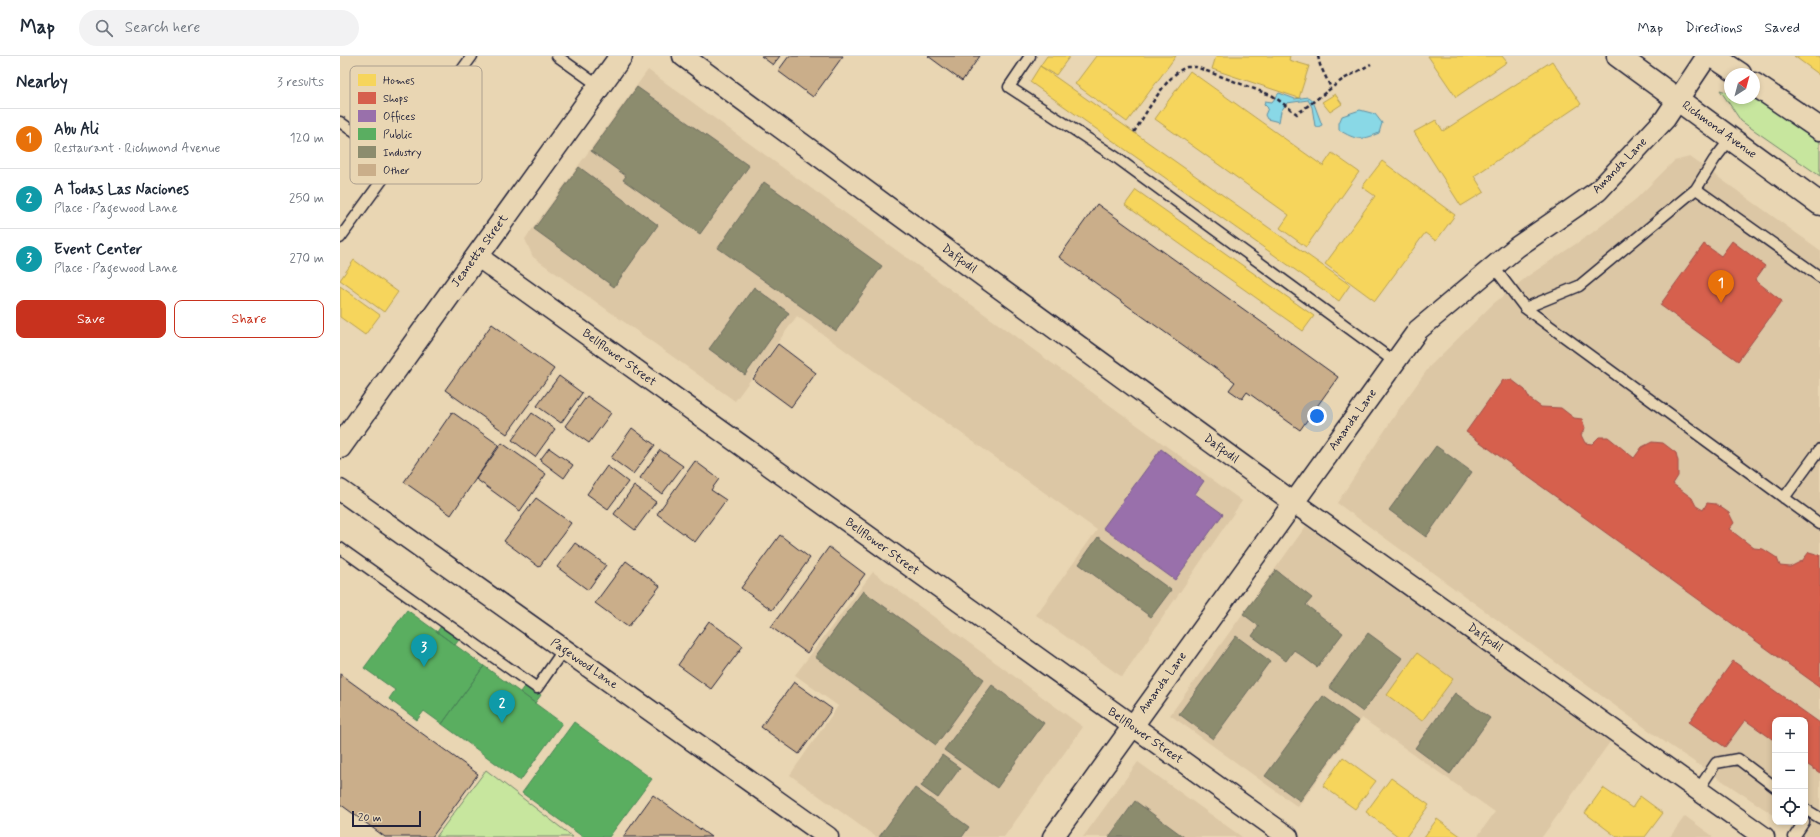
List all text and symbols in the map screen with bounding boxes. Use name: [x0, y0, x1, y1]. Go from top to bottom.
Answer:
search box: [79, 10, 359, 46]
text: Map: [20, 15, 55, 40]
icon: search: [93, 17, 115, 39]
text: Search here: [125, 18, 200, 38]
text: Map: [1637, 19, 1663, 37]
text: Directions: [1685, 19, 1743, 37]
text: Saved: [1765, 19, 1800, 37]
legend: [350, 66, 482, 184]
north arrow: [1724, 68, 1760, 104]
text: Nearby: [16, 71, 68, 93]
text: 3 results: [277, 74, 324, 91]
text: Homes: [383, 74, 415, 88]
text: Shops: [383, 92, 408, 106]
street label: Richmond Avenue: [1678, 98, 1760, 162]
text: Offices: [383, 110, 415, 124]
text: Abu Ali: [54, 120, 99, 140]
text: Public: [383, 128, 413, 142]
text: 1: [26, 130, 32, 147]
text: 120 m: [290, 130, 324, 147]
street label: Amanda Lane: [1589, 134, 1651, 198]
text: Restaurant · Richmond Avenue: [54, 140, 220, 157]
text: Industry: [383, 146, 422, 160]
text: Other: [383, 164, 410, 178]
text: A Todas Las Naciones: [54, 180, 189, 200]
text: 2: [26, 190, 32, 207]
text: 250 m: [289, 190, 324, 207]
text: Place · Pagewood Lane: [54, 200, 178, 217]
street label: Jeanetta Street: [448, 211, 512, 291]
text: Event Center: [54, 240, 142, 260]
street label: Daffodil: [938, 241, 980, 278]
text: 3: [26, 250, 32, 267]
text: 270 m: [289, 250, 324, 267]
text: Place · Pagewood Lane: [54, 260, 178, 277]
pin: 1: [1708, 270, 1734, 303]
button: Save: [16, 300, 166, 338]
button: Share: [174, 300, 324, 338]
street label: Bellflower Street: [579, 326, 660, 391]
street label: Amanda Lane: [1325, 386, 1381, 454]
your location: [1307, 406, 1327, 426]
street label: Daffodil: [1200, 431, 1242, 468]
street label: Bellflower Street: [842, 515, 923, 580]
street label: Daffodil: [1464, 620, 1506, 657]
pin: 3: [411, 634, 437, 667]
street label: Pagewood Lane: [547, 635, 621, 694]
street label: Amanda Lane: [1135, 649, 1191, 717]
pin: 2: [489, 690, 515, 723]
street label: Bellflower Street: [1104, 704, 1186, 768]
map controls: [1772, 717, 1808, 825]
button: +: [1772, 717, 1808, 753]
button: −: [1772, 753, 1808, 789]
button: locate: [1772, 789, 1808, 825]
scale bar: [352, 809, 421, 828]
text: 20 m: [358, 811, 381, 825]

